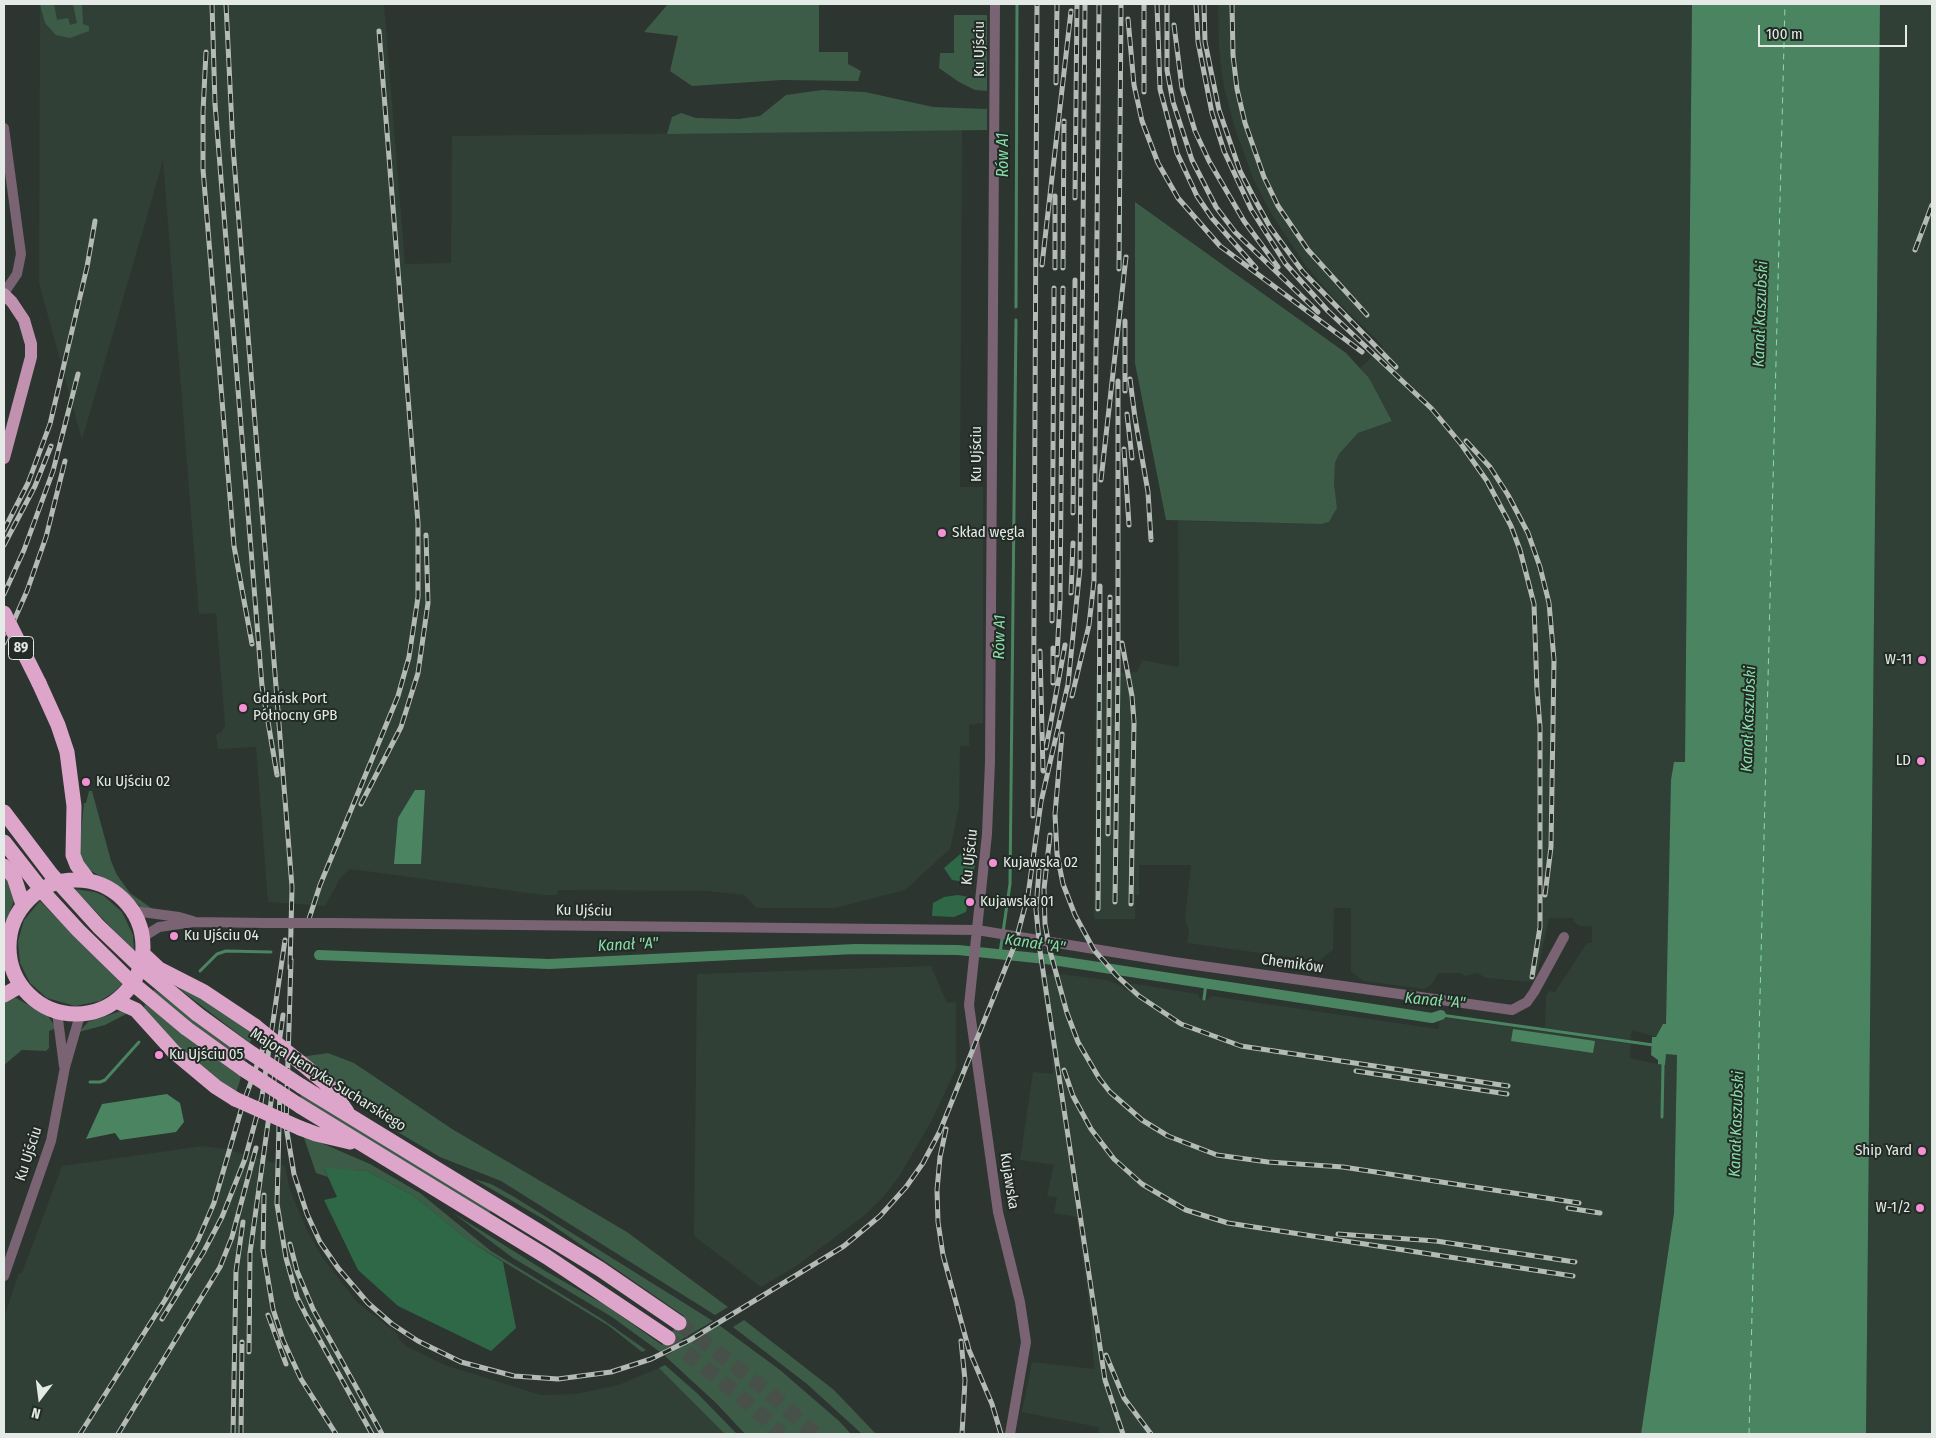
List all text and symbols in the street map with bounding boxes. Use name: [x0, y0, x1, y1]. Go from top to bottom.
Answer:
scale bar: [1761, 15, 1910, 47]
street label: Ku Ujściu: [971, 21, 989, 77]
text: 100 m: [1766, 25, 1803, 43]
water label: Rów A1: [994, 133, 1014, 177]
water label: Kanał Kaszubski: [1750, 261, 1772, 367]
street label: Ku Ujściu: [968, 426, 986, 482]
place label: Skład węgla: [952, 524, 1025, 542]
marker: Skład węgla: [936, 527, 948, 539]
water label: Rów A1: [990, 614, 1010, 660]
road number: 89: [8, 636, 34, 660]
place label: W-11: [1885, 651, 1912, 669]
marker: W-11: [1916, 654, 1928, 666]
water label: Kanał Kaszubski: [1738, 666, 1760, 772]
place label: Gdańsk Port Północny GPB: [253, 690, 338, 725]
marker: Gdańsk Port Północny GPB: [237, 702, 249, 714]
place label: LD: [1896, 752, 1911, 770]
marker: LD: [1915, 755, 1927, 767]
place label: Ku Ujściu 02: [96, 773, 170, 791]
marker: Ku Ujściu 02: [80, 776, 92, 788]
street label: Ku Ujściu: [958, 828, 982, 886]
place label: Kujawska 02: [1003, 854, 1078, 872]
marker: Kujawska 02: [987, 857, 999, 869]
place label: Kujawska 01: [980, 893, 1054, 911]
marker: Kujawska 01: [964, 896, 976, 908]
street label: Ku Ujściu: [556, 902, 612, 920]
place label: Ku Ujściu 04: [184, 927, 259, 945]
marker: Ku Ujściu 04: [168, 930, 180, 942]
water label: Kanał "A": [1004, 930, 1066, 958]
water label: Kanał "A": [597, 934, 659, 956]
street label: Chemików: [1260, 951, 1324, 977]
water label: Kanał "A": [1404, 989, 1466, 1013]
street label: Majora Henryka Sucharskiego: [247, 1025, 409, 1135]
place label: Ku Ujściu 05: [169, 1046, 243, 1064]
marker: Ku Ujściu 05: [153, 1049, 165, 1061]
water label: Kanał Kaszubski: [1726, 1071, 1748, 1177]
street label: Ku Ujściu: [12, 1124, 46, 1184]
place label: Ship Yard: [1855, 1142, 1912, 1160]
marker: Ship Yard: [1916, 1145, 1928, 1157]
street label: Kujawska: [996, 1151, 1022, 1211]
place label: W-1/2: [1875, 1199, 1910, 1217]
marker: W-1/2: [1914, 1202, 1926, 1214]
north arrow: [15, 1373, 65, 1423]
text: N: [30, 1404, 42, 1422]

